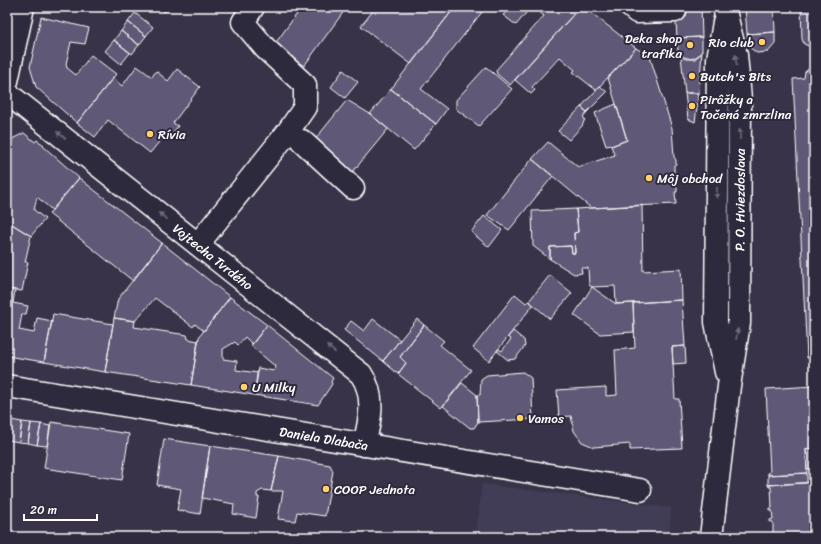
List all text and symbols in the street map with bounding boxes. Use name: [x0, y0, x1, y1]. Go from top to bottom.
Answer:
place label: Deka shop trafika: [625, 27, 682, 65]
place label: Rio club: [708, 31, 754, 54]
marker: Rio club: [757, 37, 767, 47]
marker: Deka shop trafika: [685, 40, 695, 50]
one-way arrow: [733, 54, 740, 67]
place label: Butch's Bits: [700, 65, 772, 88]
marker: Butch's Bits: [687, 71, 697, 81]
place label: Pirôžky a Točená zmrzlina: [700, 88, 792, 126]
marker: Pirôžky a Točená zmrzlina: [687, 101, 697, 111]
place label: Rívia: [158, 123, 186, 146]
one-way arrow: [737, 127, 743, 140]
marker: Rívia: [145, 129, 155, 139]
one-way arrow: [56, 131, 67, 140]
street label: P. O. Hviezdoslava: [728, 148, 751, 251]
place label: Môj obchod: [657, 167, 723, 190]
marker: Môj obchod: [644, 173, 654, 183]
one-way arrow: [714, 187, 721, 199]
one-way arrow: [158, 212, 169, 221]
street label: Vojtecha Tvrdého: [168, 217, 259, 296]
one-way arrow: [734, 327, 740, 340]
one-way arrow: [325, 345, 336, 354]
place label: U Milky: [252, 376, 296, 399]
marker: U Milky: [239, 382, 249, 392]
place label: Vamos: [528, 407, 564, 430]
marker: Vamos: [515, 413, 525, 423]
street label: Daniela Dlabača: [278, 419, 370, 457]
place label: COOP Jednota: [334, 478, 415, 501]
marker: COOP Jednota: [321, 484, 331, 494]
scale bar: [24, 496, 97, 522]
text: 20 m: [30, 499, 57, 521]

